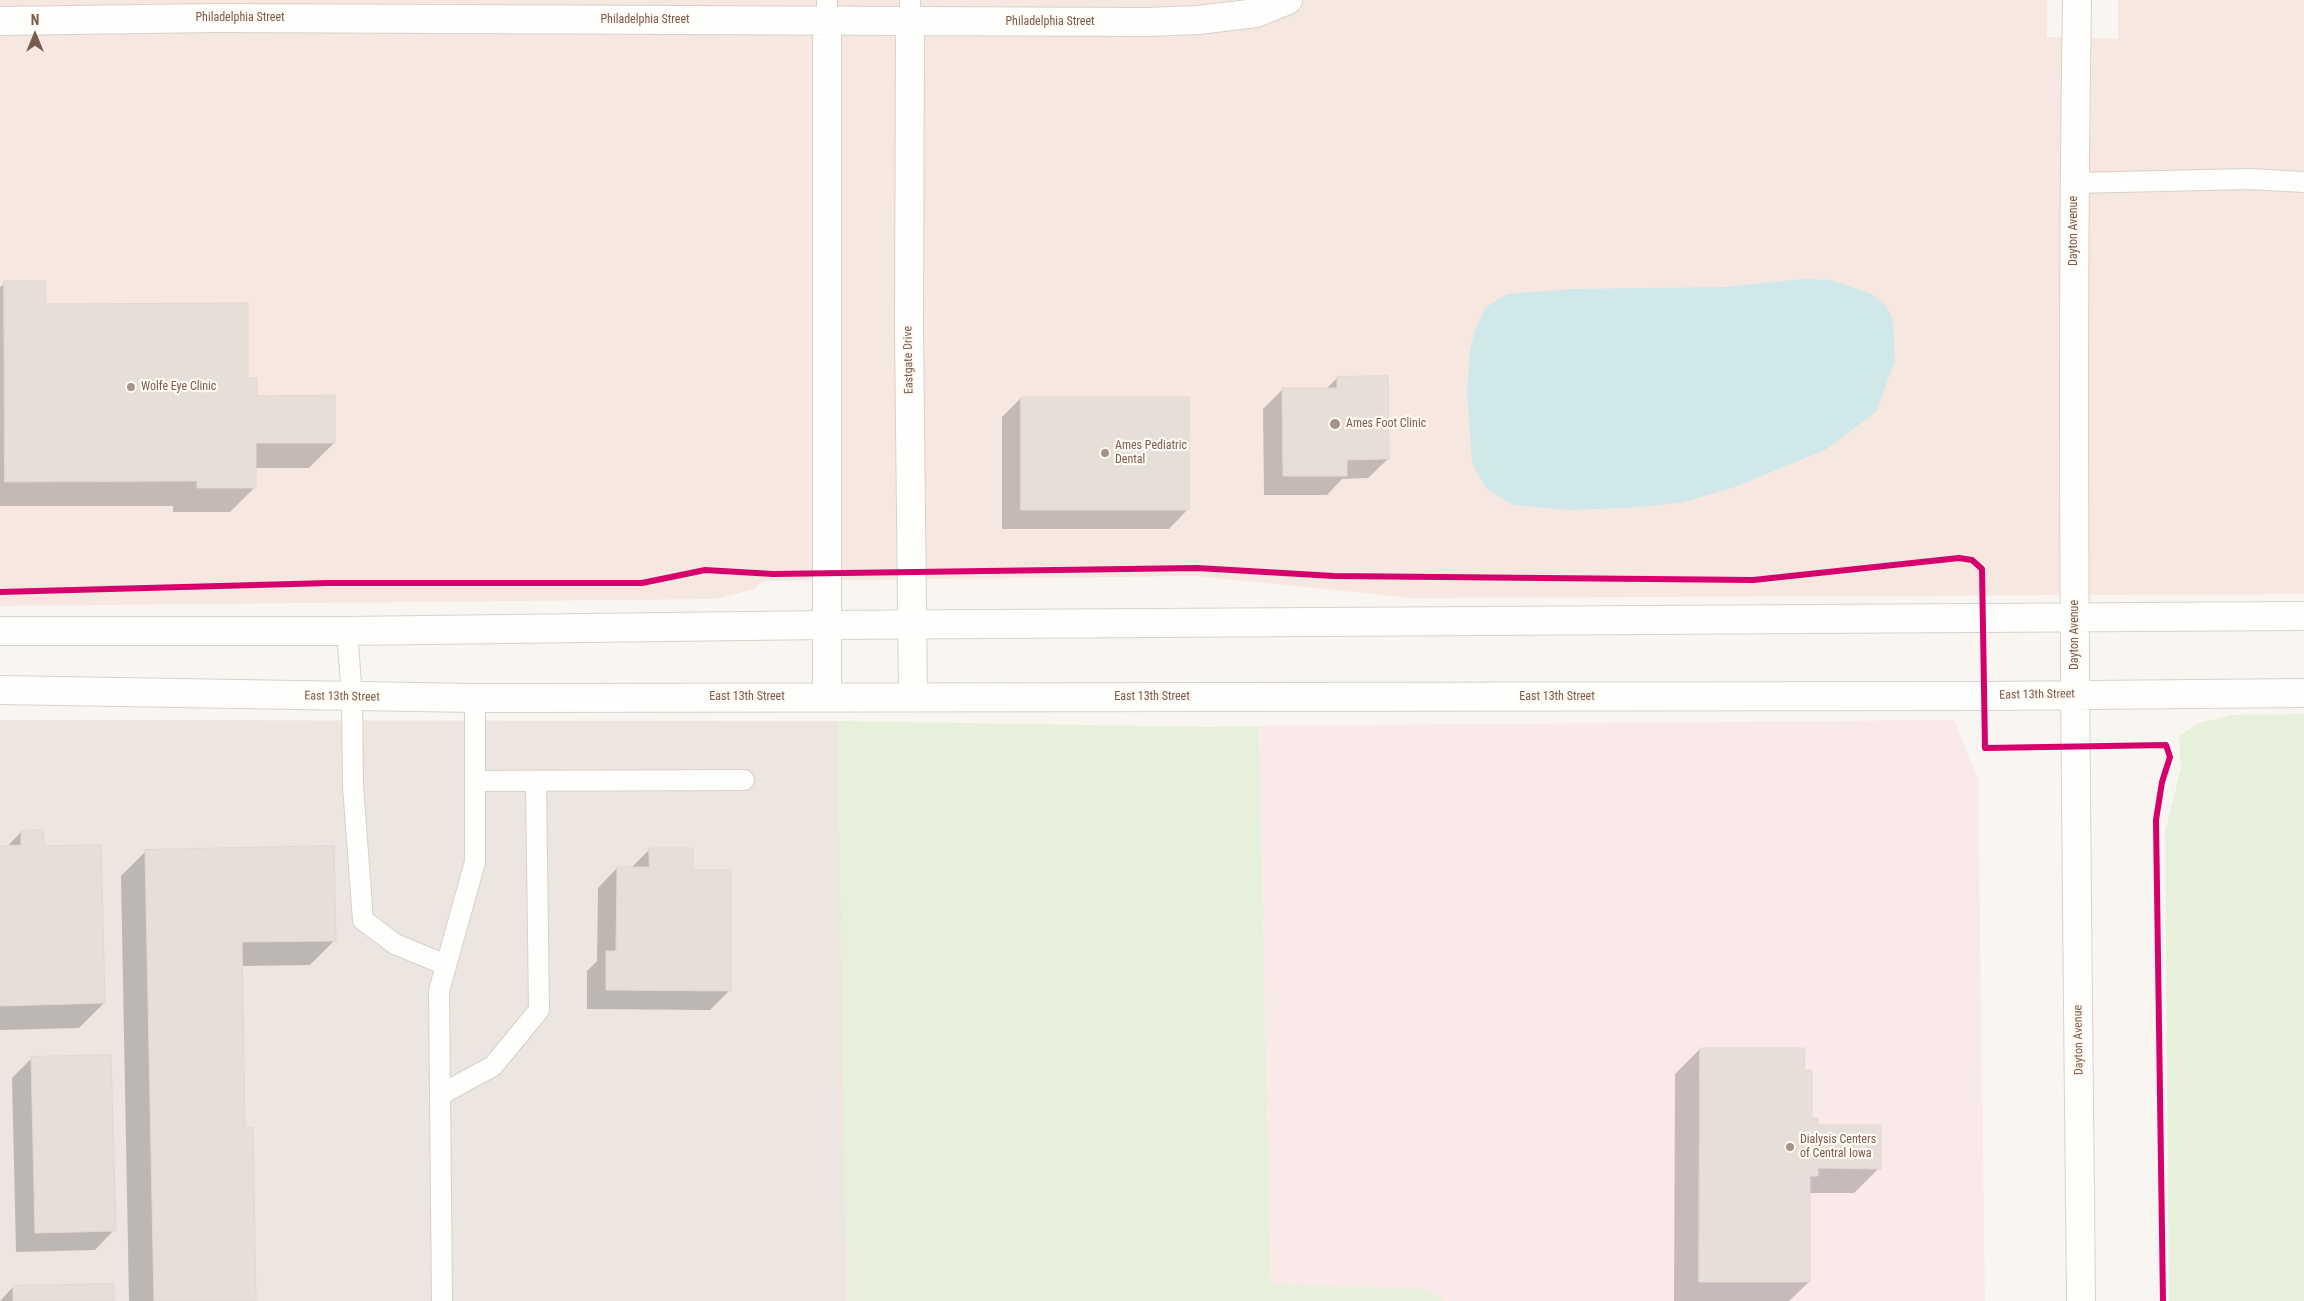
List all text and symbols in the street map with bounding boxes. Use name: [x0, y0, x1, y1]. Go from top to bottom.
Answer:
north arrow: [10, 10, 60, 60]
street label: Philadelphia Street: [195, 11, 285, 25]
text: N: [31, 12, 39, 28]
street label: Philadelphia Street: [600, 13, 690, 27]
street label: Philadelphia Street: [1005, 15, 1095, 29]
street label: Dayton Avenue: [2067, 196, 2081, 266]
street label: Eastgate Drive: [901, 326, 917, 394]
place label: Wolfe Eye Clinic: [141, 380, 216, 394]
marker: Wolfe Eye Clinic: [125, 381, 137, 393]
marker: Ames Foot Clinic: [1328, 417, 1342, 431]
place label: Ames Foot Clinic: [1346, 417, 1426, 431]
place label: Ames Pediatric Dental: [1115, 439, 1187, 467]
marker: Ames Pediatric Dental: [1099, 447, 1111, 459]
street label: Dayton Avenue: [2068, 600, 2082, 670]
street label: East 13th Street: [1999, 687, 2075, 703]
street label: East 13th Street: [304, 689, 380, 705]
street label: East 13th Street: [709, 690, 785, 704]
street label: East 13th Street: [1114, 690, 1190, 704]
street label: East 13th Street: [1519, 690, 1595, 704]
street label: Dayton Avenue: [2071, 1005, 2087, 1075]
place label: Dialysis Centers of Central Iowa: [1800, 1133, 1876, 1161]
marker: Dialysis Centers of Central Iowa: [1784, 1141, 1796, 1153]

